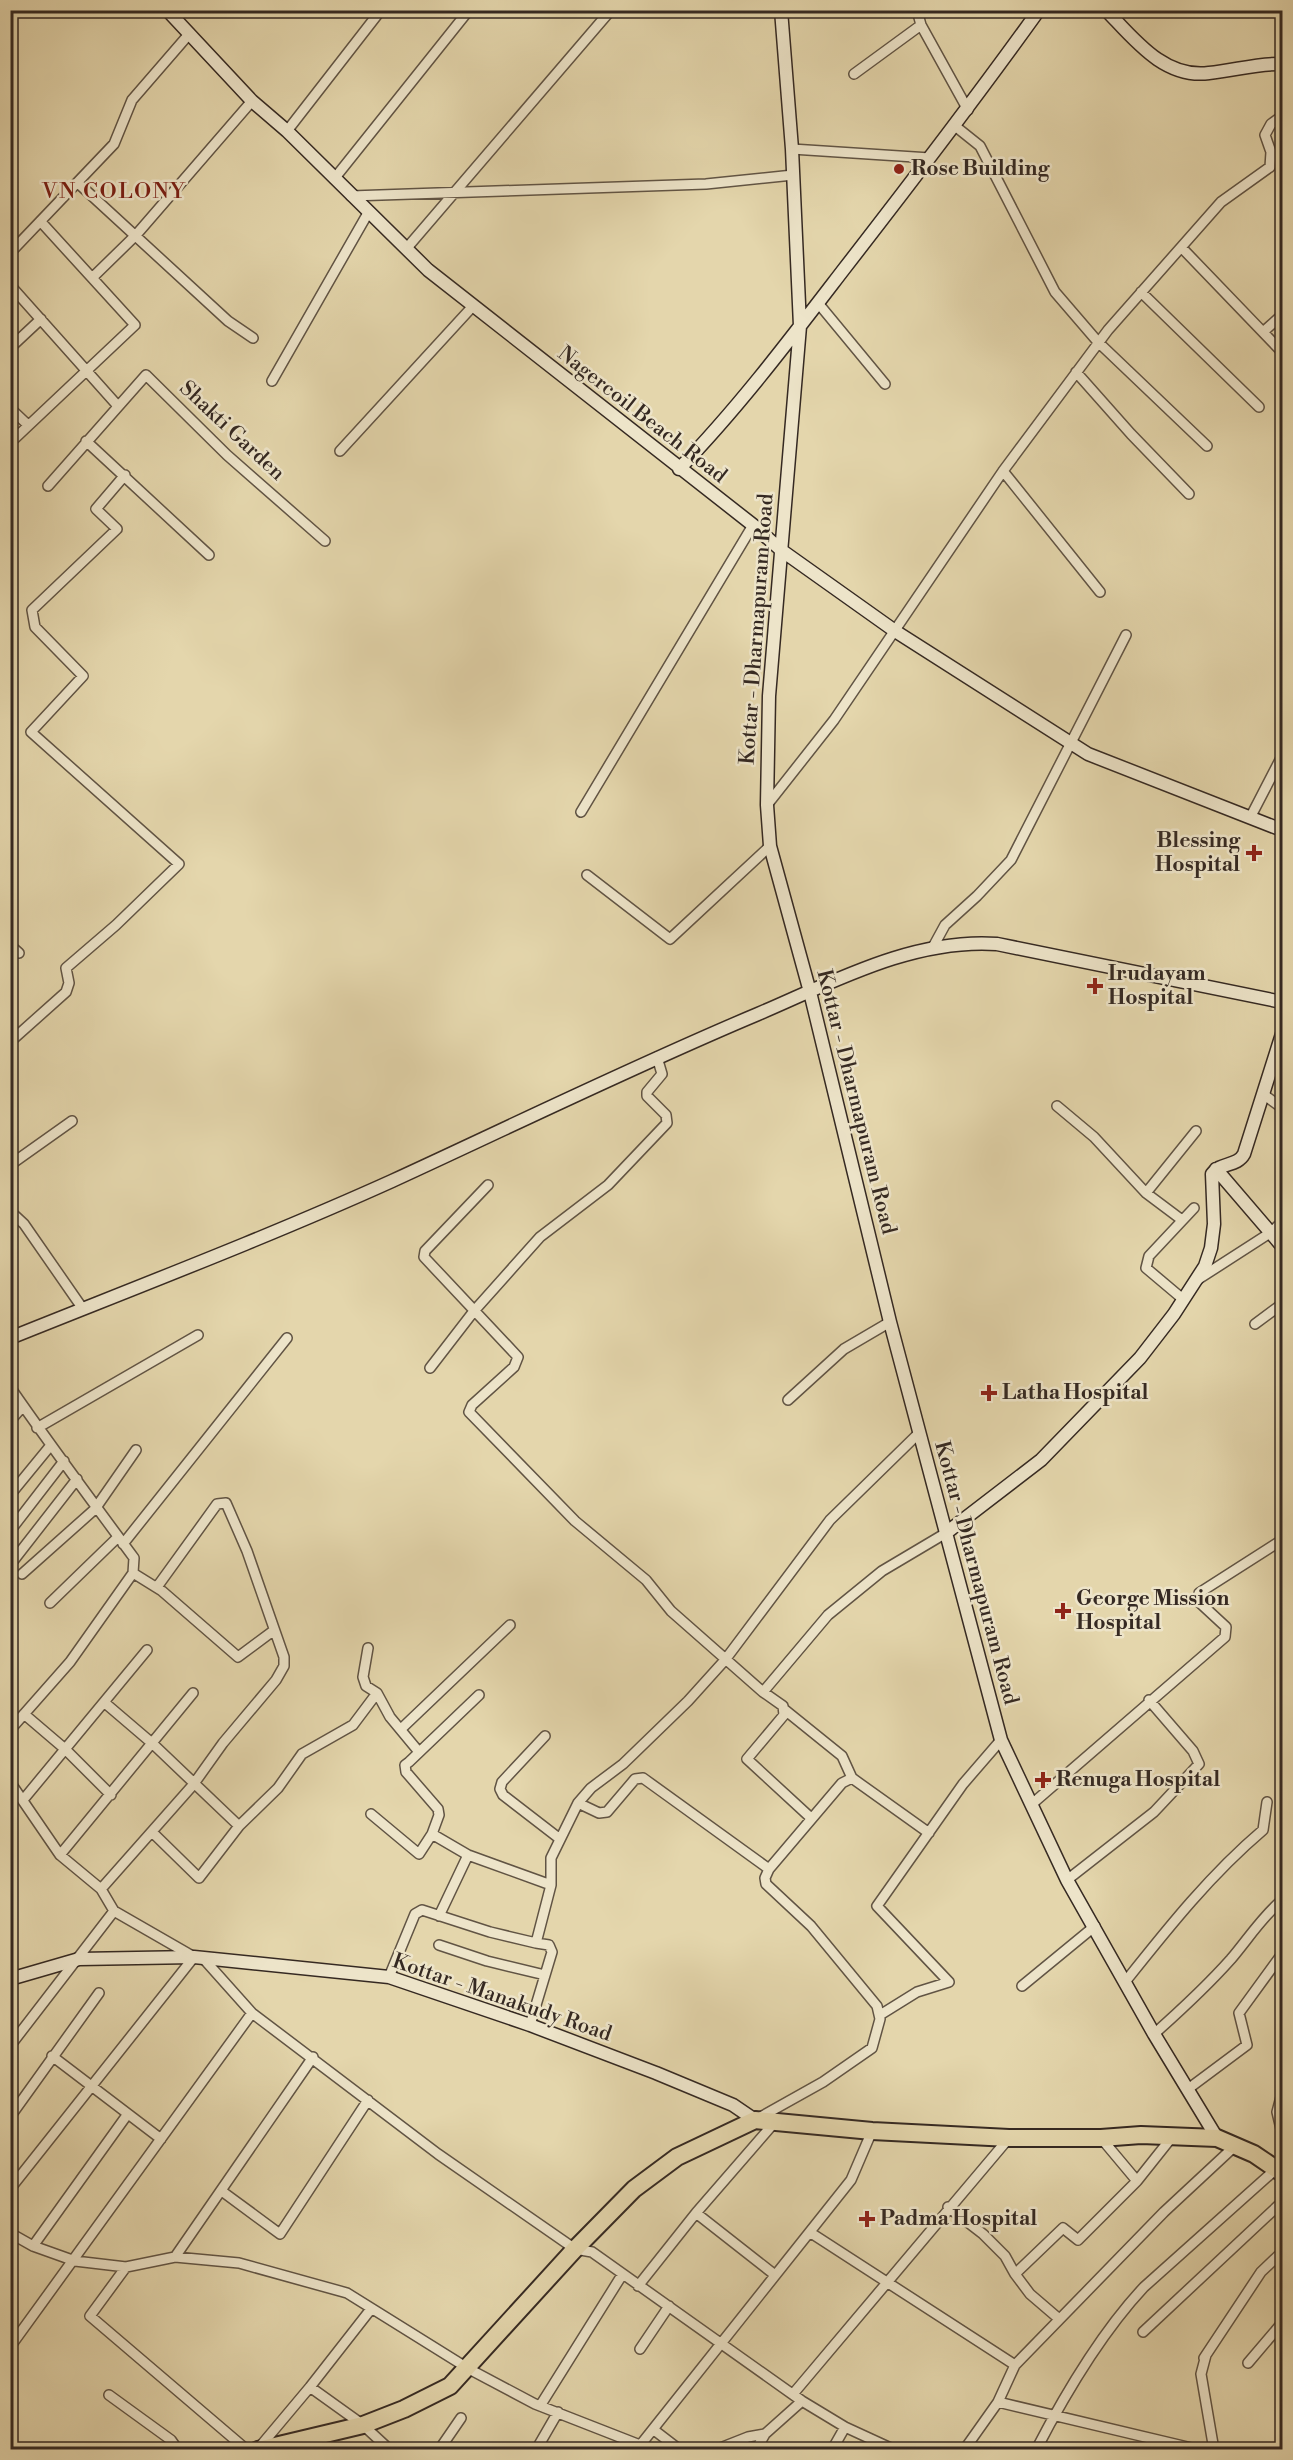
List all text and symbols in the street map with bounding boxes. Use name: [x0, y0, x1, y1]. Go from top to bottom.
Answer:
place label: Rose Building: [911, 156, 1050, 182]
marker: Rose Building: [892, 162, 906, 176]
district label: VN COLONY: [41, 178, 186, 205]
street label: Nagercoil Beach Road: [552, 341, 732, 489]
street label: Shakti Garden: [174, 375, 291, 487]
street label: Kottar - Dharmapuram Road: [735, 492, 779, 765]
place label: Blessing Hospital: [1155, 828, 1241, 878]
marker: Blessing Hospital: [1245, 844, 1263, 862]
place label: Irudayam Hospital: [1108, 961, 1206, 1011]
street label: Kottar - Dharmapuram Road: [811, 967, 901, 1237]
marker: Irudayam Hospital: [1086, 977, 1104, 995]
place label: Latha Hospital: [1002, 1380, 1149, 1406]
marker: Latha Hospital: [980, 1384, 998, 1402]
street label: Kottar - Dharmapuram Road: [928, 1438, 1024, 1708]
place label: George Mission Hospital: [1076, 1586, 1229, 1636]
marker: George Mission Hospital: [1054, 1602, 1072, 1620]
place label: Renuga Hospital: [1056, 1767, 1220, 1793]
marker: Renuga Hospital: [1034, 1771, 1052, 1789]
street label: Kottar - Manakudy Road: [389, 1948, 615, 2048]
place label: Padma Hospital: [880, 2206, 1037, 2232]
marker: Padma Hospital: [858, 2210, 876, 2228]

